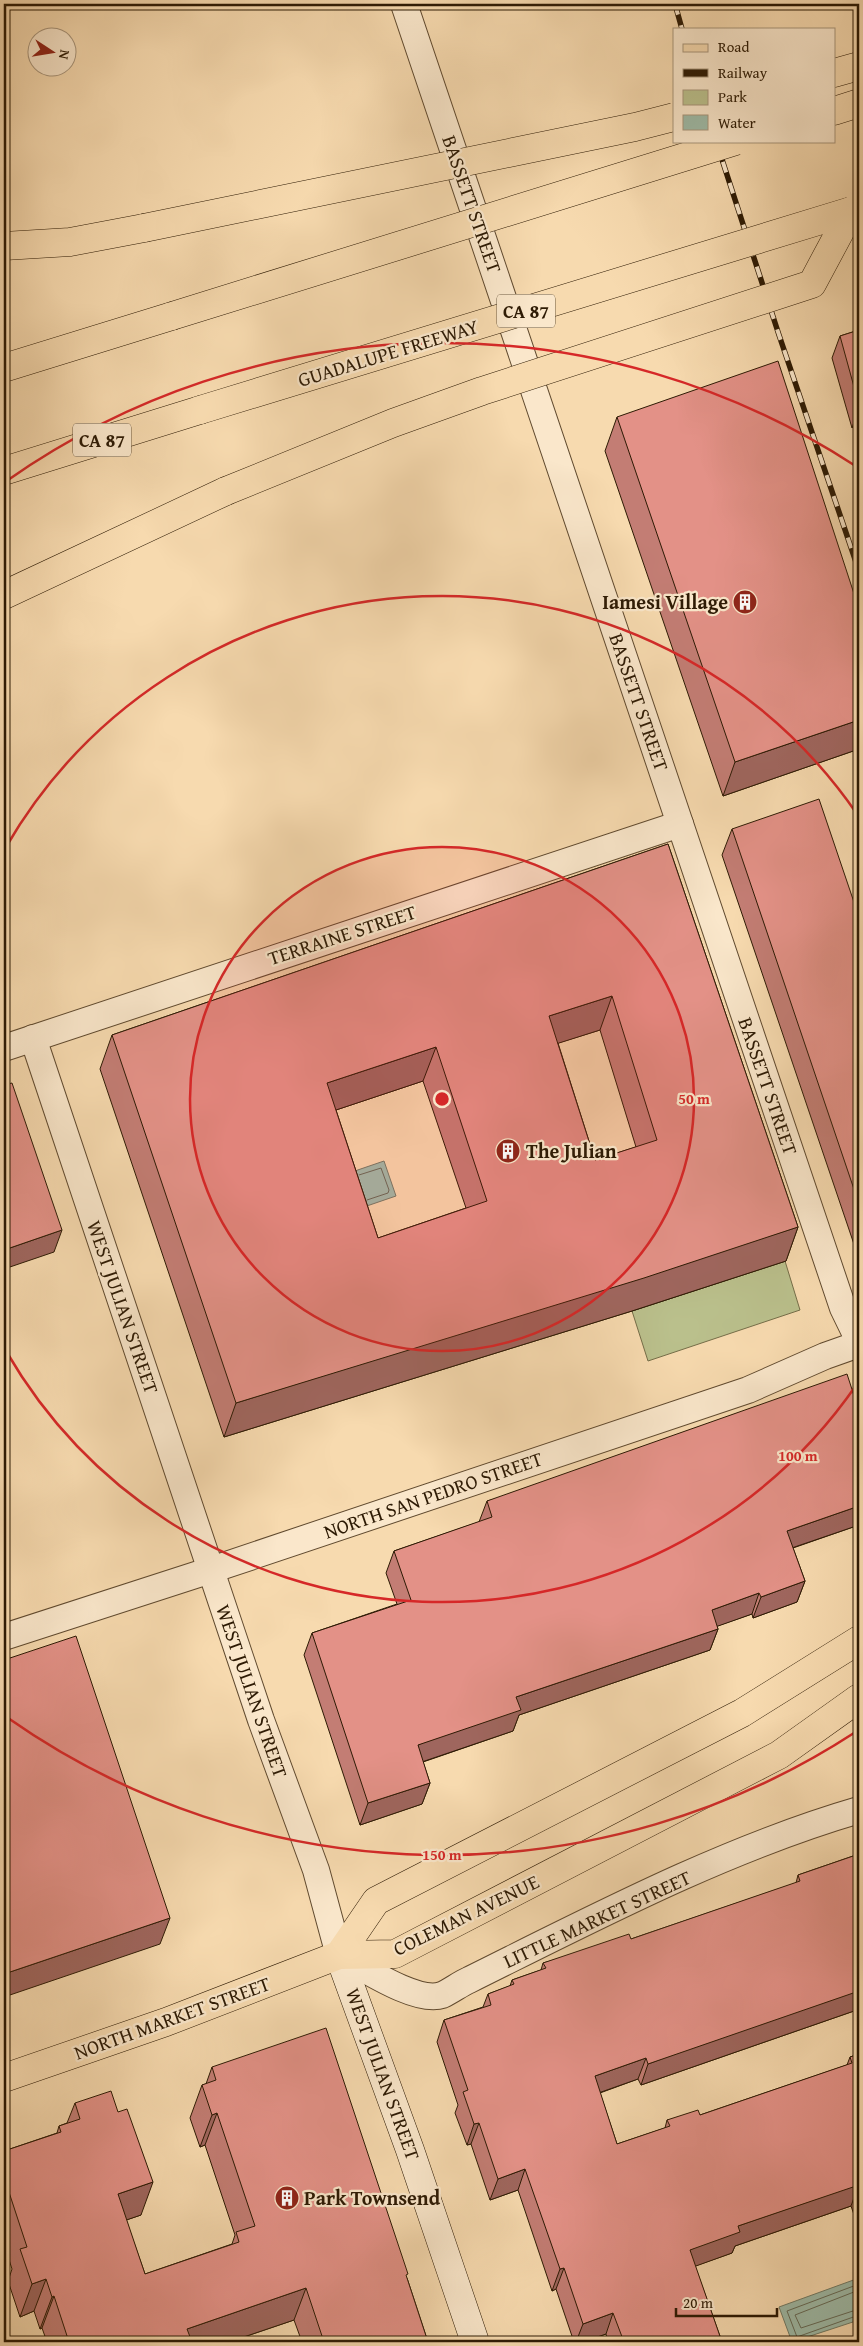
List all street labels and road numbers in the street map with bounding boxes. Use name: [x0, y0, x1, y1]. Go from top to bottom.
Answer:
street label: BASSETT STREET: [435, 131, 510, 277]
road number: CA 87: [497, 294, 555, 328]
street label: GUADALUPE FREEWAY: [294, 311, 482, 394]
road number: CA 87: [73, 424, 131, 456]
street label: BASSETT STREET: [602, 629, 677, 775]
street label: TERRAINE STREET: [264, 897, 420, 972]
street label: BASSETT STREET: [731, 1013, 806, 1159]
street label: WEST JULIAN STREET: [80, 1216, 167, 1397]
street label: NORTH SAN PEDRO STREET: [320, 1443, 546, 1546]
street label: WEST JULIAN STREET: [209, 1600, 296, 1781]
street label: LITTLE MARKET STREET: [498, 1862, 695, 1975]
street label: COLEMAN AVENUE: [388, 1867, 544, 1962]
street label: NORTH MARKET STREET: [70, 1969, 274, 2067]
street label: WEST JULIAN STREET: [339, 1984, 428, 2164]

